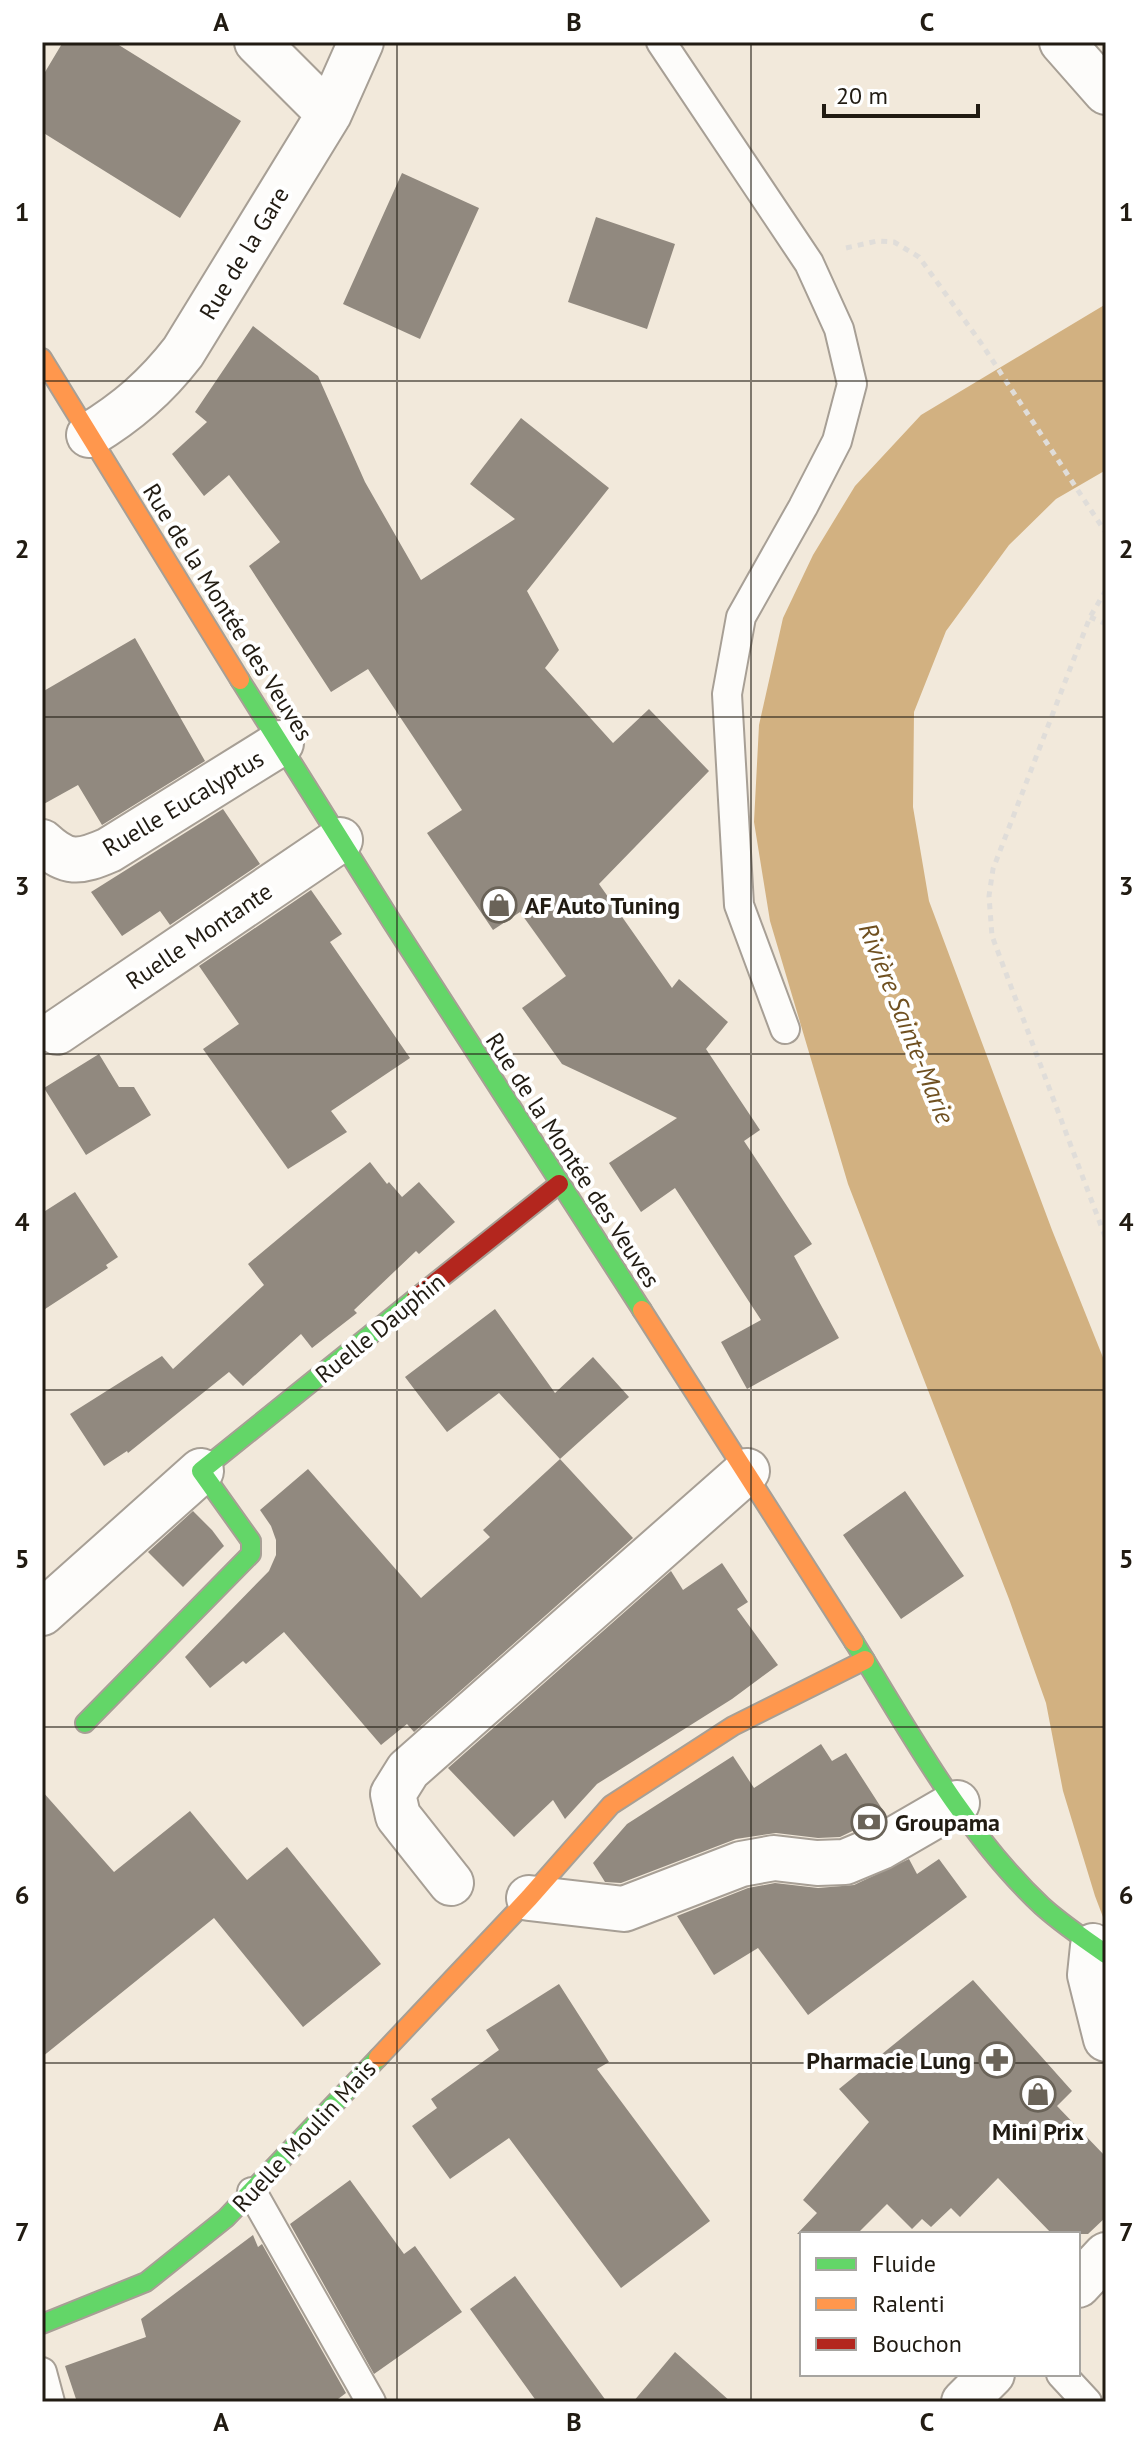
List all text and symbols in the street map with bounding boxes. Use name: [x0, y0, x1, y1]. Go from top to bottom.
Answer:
text: A: [213, 5, 229, 38]
text: B: [566, 5, 582, 38]
text: C: [920, 5, 934, 38]
scale bar: [824, 68, 978, 118]
text: 20 m: [836, 80, 888, 111]
street label: Rue de la Gare: [192, 181, 296, 325]
text: 1: [15, 195, 29, 228]
text: 1: [1119, 195, 1133, 228]
street label: Rue de la Montée des Veuves: [136, 478, 320, 746]
text: 2: [15, 532, 29, 565]
text: 2: [1119, 532, 1133, 565]
street label: Ruelle Eucalyptus: [97, 743, 269, 863]
text: 3: [15, 869, 29, 902]
text: 3: [1119, 869, 1133, 902]
street label: Ruelle Montante: [120, 876, 278, 996]
shop icon: AF Auto Tuning: [480, 886, 518, 924]
place label: AF Auto Tuning: [525, 890, 680, 921]
water label: Rivière Sainte-Marie: [852, 918, 962, 1128]
street label: Rue de la Montée des Veuves: [479, 1027, 667, 1293]
text: 4: [15, 1205, 30, 1238]
text: 4: [1119, 1205, 1134, 1238]
street label: Ruelle Dauphin: [309, 1266, 451, 1390]
text: 5: [15, 1542, 29, 1575]
text: 5: [1119, 1542, 1133, 1575]
bank icon: Groupama: [850, 1803, 888, 1841]
place label: Groupama: [895, 1807, 1000, 1838]
text: 6: [15, 1878, 29, 1911]
text: 6: [1119, 1878, 1133, 1911]
pharmacy icon: Pharmacie Lung: [978, 2041, 1016, 2079]
place label: Pharmacie Lung: [806, 2045, 971, 2076]
street label: Ruelle Moulin Mais: [225, 2053, 383, 2219]
shop icon: Mini Prix: [1019, 2075, 1057, 2113]
place label: Mini Prix: [992, 2116, 1084, 2147]
text: 7: [15, 2215, 29, 2248]
text: 7: [1119, 2215, 1133, 2248]
legend: [800, 2232, 1080, 2376]
text: Fluide: [872, 2248, 936, 2279]
text: Ralenti: [872, 2288, 945, 2319]
text: Bouchon: [872, 2328, 962, 2359]
text: A: [213, 2405, 229, 2438]
text: B: [566, 2405, 582, 2438]
text: C: [920, 2405, 934, 2438]

